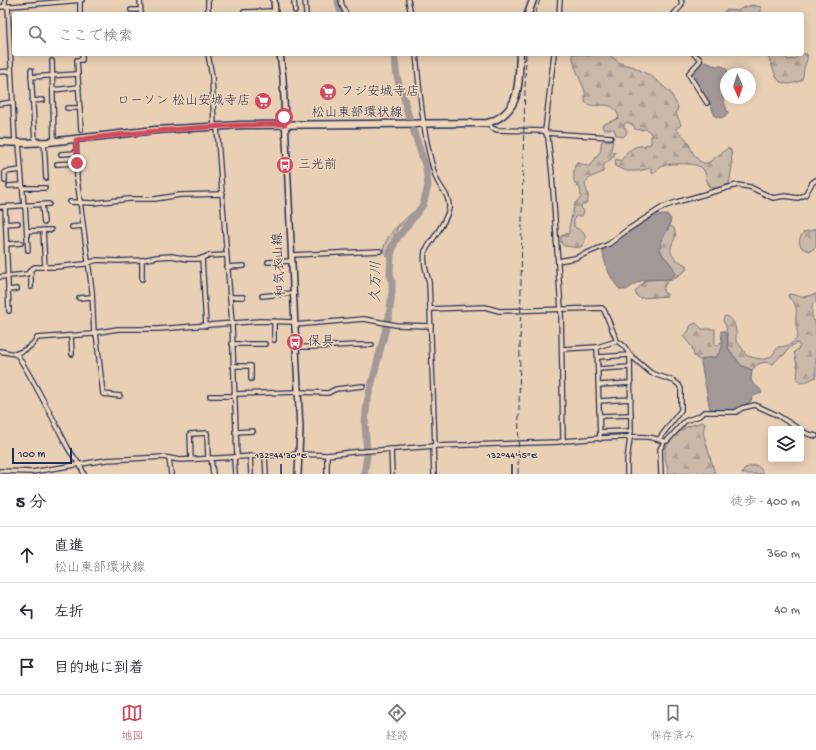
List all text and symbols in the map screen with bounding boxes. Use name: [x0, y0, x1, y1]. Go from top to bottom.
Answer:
search box: [12, 12, 804, 56]
icon: search: [26, 23, 48, 45]
text: ここで検索: [58, 28, 133, 46]
north arrow: [720, 68, 756, 104]
supermarket icon: フジ安城寺店: [318, 82, 338, 102]
place label: フジ安城寺店: [341, 85, 419, 100]
supermarket icon: ローソン 松山安城寺店: [253, 91, 273, 111]
place label: ローソン 松山安城寺店: [117, 94, 250, 109]
street label: 松山東部環状線: [311, 105, 403, 121]
route start: [275, 108, 293, 126]
route end: [68, 154, 86, 172]
bus stop icon: 三光前: [275, 155, 295, 175]
place label: 三光前: [298, 157, 337, 173]
street label: 和気衣山線: [271, 231, 289, 298]
water label: 久万川: [367, 261, 386, 303]
bus stop icon: 保具: [285, 332, 305, 352]
place label: 保具: [308, 334, 334, 350]
map controls: [768, 426, 804, 462]
button: layers: [768, 426, 804, 462]
scale bar: [12, 446, 72, 465]
text: 100 m: [18, 449, 45, 461]
text: 132°44'30"E: [254, 450, 308, 462]
text: 132°44'15"E: [486, 450, 538, 462]
text: 5 分: [16, 494, 46, 514]
text: 徒歩 · 400 m: [731, 495, 800, 510]
text: 直進: [54, 538, 84, 556]
icon: ahead: [16, 544, 38, 566]
text: 360 m: [767, 547, 800, 562]
text: 松山東部環状線: [54, 561, 145, 576]
icon: left: [16, 600, 38, 622]
text: 40 m: [774, 603, 800, 618]
text: 左折: [54, 604, 84, 622]
icon: arrive: [16, 656, 38, 678]
text: 目的地に到着: [54, 660, 144, 678]
tab: 地図: [121, 702, 143, 743]
tab: 経路: [386, 702, 408, 743]
tab: 保存済み: [651, 702, 695, 743]

